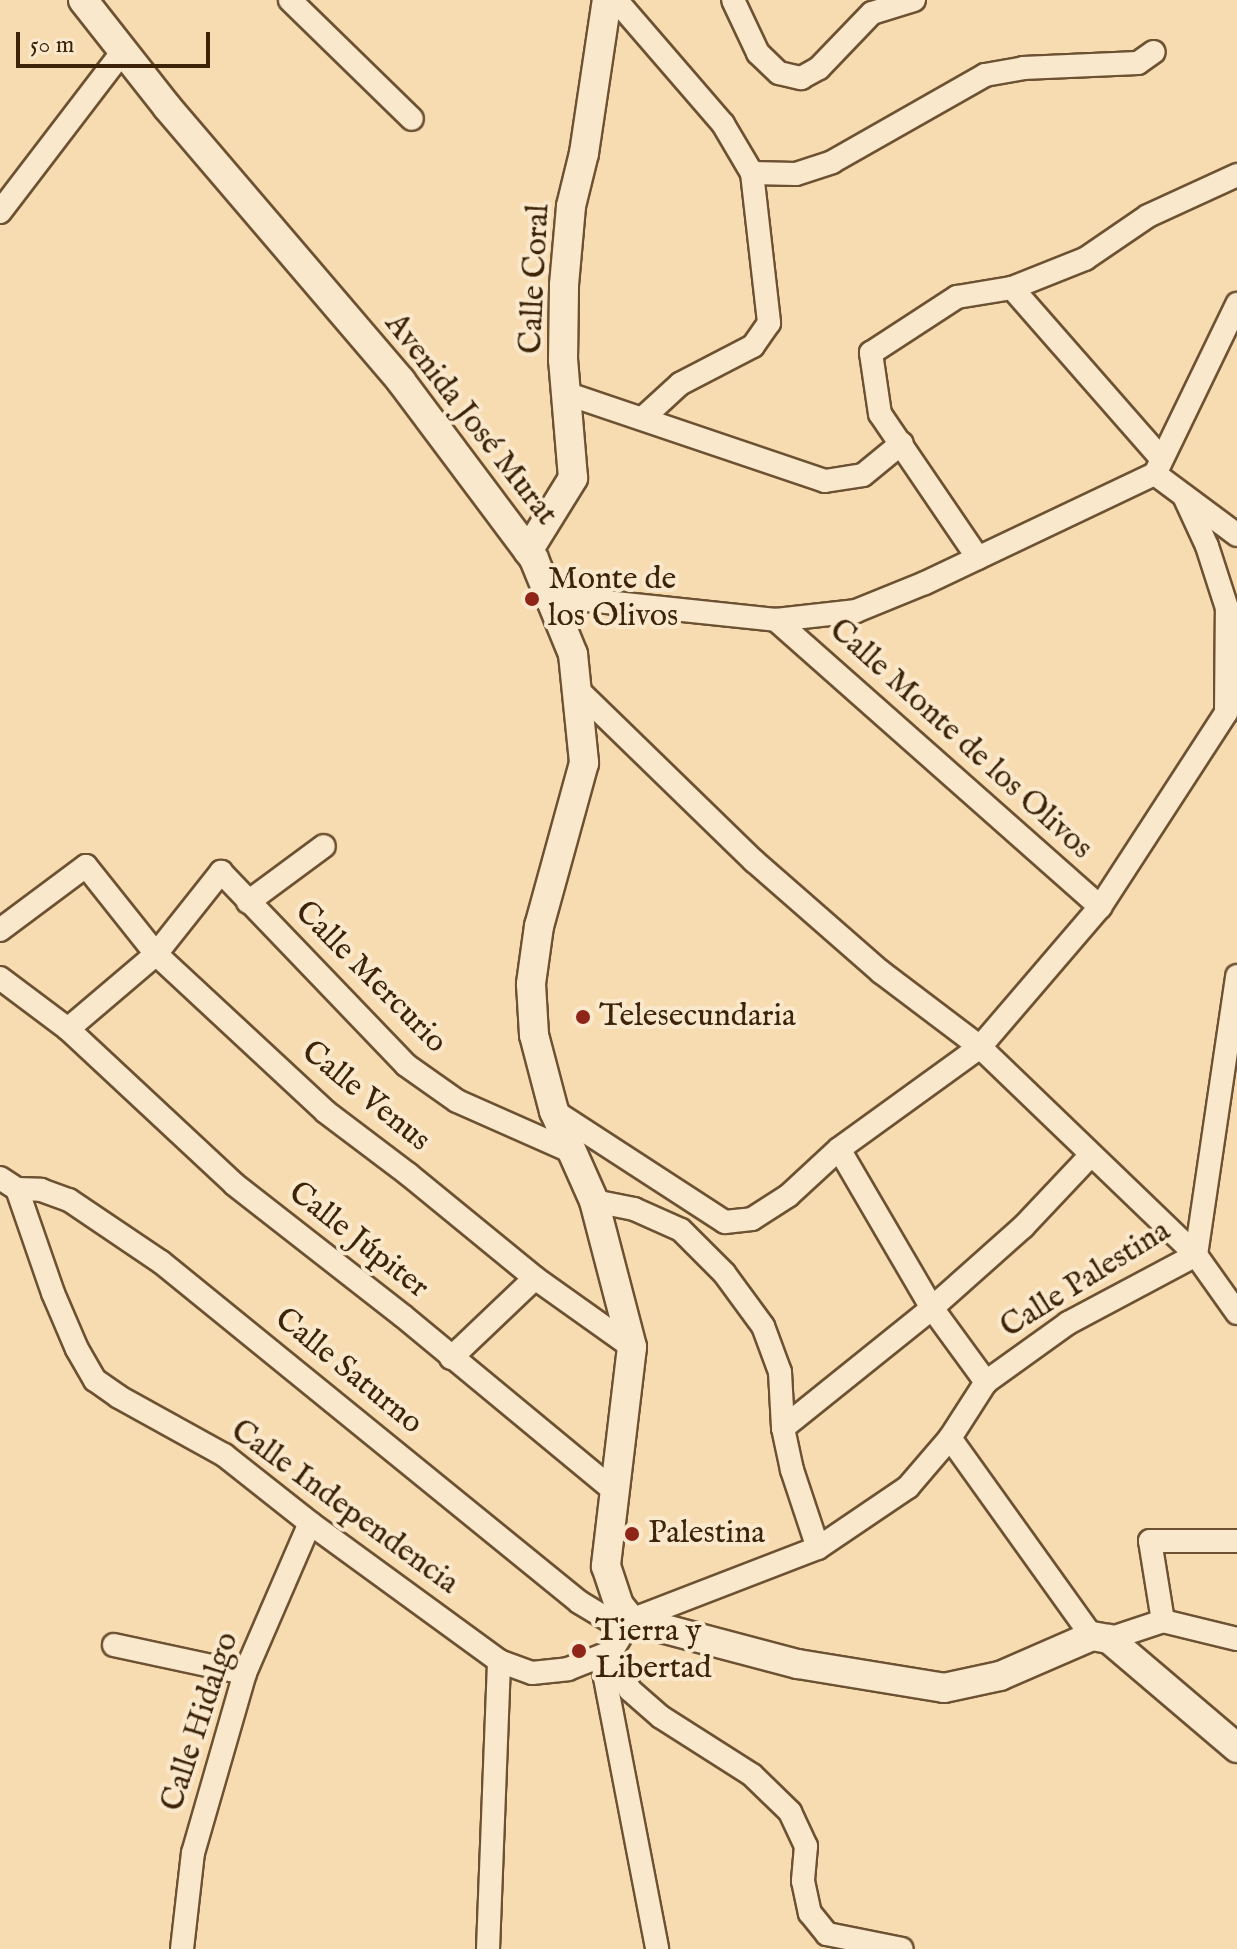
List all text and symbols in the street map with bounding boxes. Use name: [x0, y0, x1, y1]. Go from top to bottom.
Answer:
scale bar: [20, 16, 214, 66]
text: 50 m: [30, 30, 74, 61]
street label: Calle Coral: [513, 203, 559, 355]
street label: Avenida José Murat: [375, 306, 565, 534]
place label: Monte de los Olivos: [548, 562, 678, 637]
marker: Monte de los Olivos: [523, 590, 541, 608]
street label: Calle Monte de los Olivos: [820, 612, 1100, 868]
street label: Calle Mercurio: [286, 894, 454, 1062]
place label: Telesecundaria: [599, 998, 796, 1036]
marker: Telesecundaria: [574, 1008, 592, 1026]
street label: Calle Venus: [293, 1033, 437, 1161]
street label: Calle Júpiter: [280, 1174, 436, 1308]
street label: Calle Palestina: [994, 1213, 1178, 1347]
street label: Calle Saturno: [266, 1301, 430, 1443]
street label: Calle Independencia: [223, 1412, 465, 1604]
place label: Palestina: [648, 1515, 765, 1553]
marker: Palestina: [623, 1525, 641, 1543]
place label: Tierra y Libertad: [595, 1614, 712, 1689]
street label: Calle Hidalgo: [154, 1628, 248, 1816]
marker: Tierra y Libertad: [570, 1642, 588, 1660]

